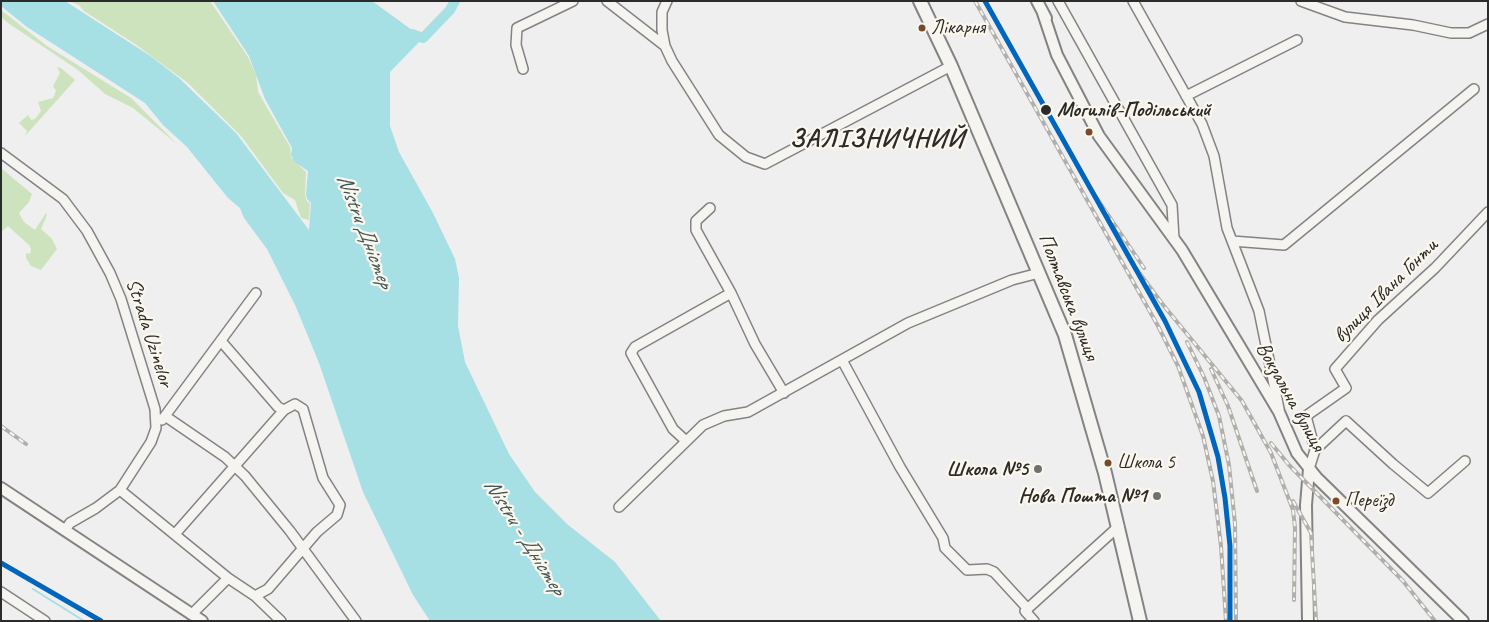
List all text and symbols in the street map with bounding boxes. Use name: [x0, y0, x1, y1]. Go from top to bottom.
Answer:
place label: Лікарня: [931, 16, 985, 40]
marker: Лікарня: [917, 23, 927, 33]
place label: Могилів-Подільський: [1057, 97, 1211, 123]
marker: Могилів-Подільський: [1039, 103, 1053, 117]
district label: ЗАЛІЗНИЧНИЙ: [786, 123, 968, 155]
unlabelled marker: [1084, 127, 1094, 137]
water label: Nistru Дністер: [330, 170, 398, 292]
street label: Полтавська вулиця: [1032, 230, 1104, 364]
street label: вулиця Івана Гонти: [1328, 233, 1444, 349]
street label: Strada Uzinelor: [120, 276, 178, 390]
street label: Вокзальна вулиця: [1250, 338, 1330, 456]
place label: Школа 5: [1117, 451, 1175, 475]
place label: Школа №5: [946, 456, 1028, 482]
marker: Школа 5: [1103, 458, 1113, 468]
marker: Школа №5: [1032, 463, 1044, 475]
water label: Nistru - Дністер: [478, 474, 570, 600]
place label: Нова Пошта №1: [1018, 483, 1147, 509]
place label: Переїзд: [1345, 489, 1393, 513]
marker: Нова Пошта №1: [1151, 490, 1163, 502]
marker: Переїзд: [1331, 496, 1341, 506]

